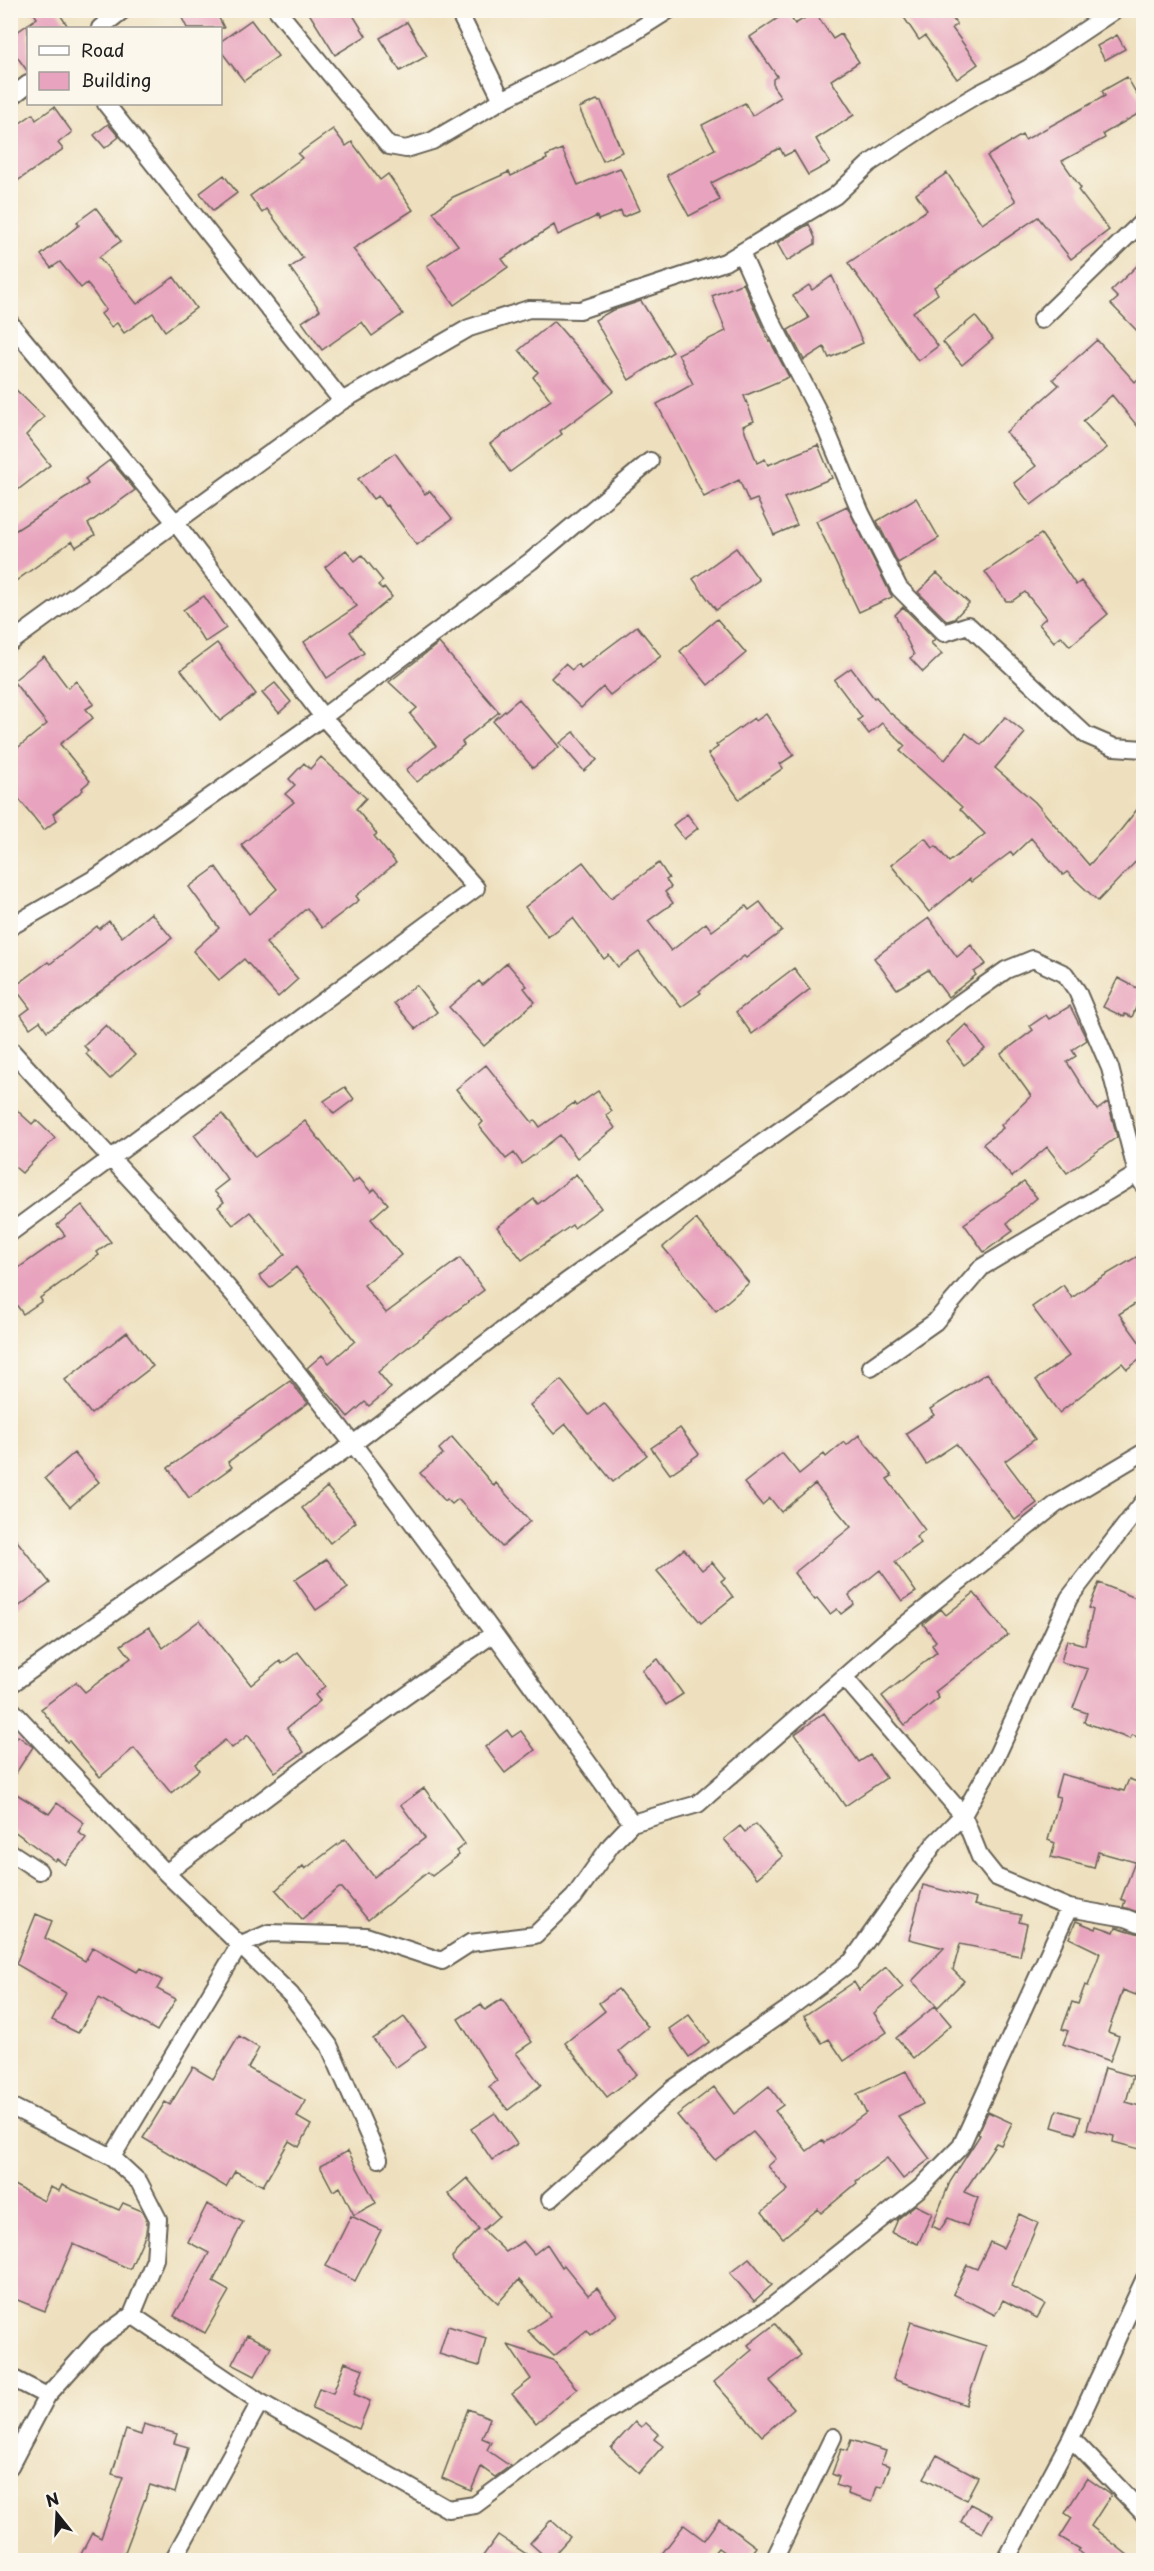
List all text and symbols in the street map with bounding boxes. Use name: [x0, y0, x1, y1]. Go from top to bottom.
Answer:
legend: [27, 27, 222, 105]
text: Road: [81, 36, 125, 63]
text: Building: [81, 66, 151, 93]
north arrow: [27, 2484, 87, 2544]
text: N: [42, 2485, 62, 2512]

